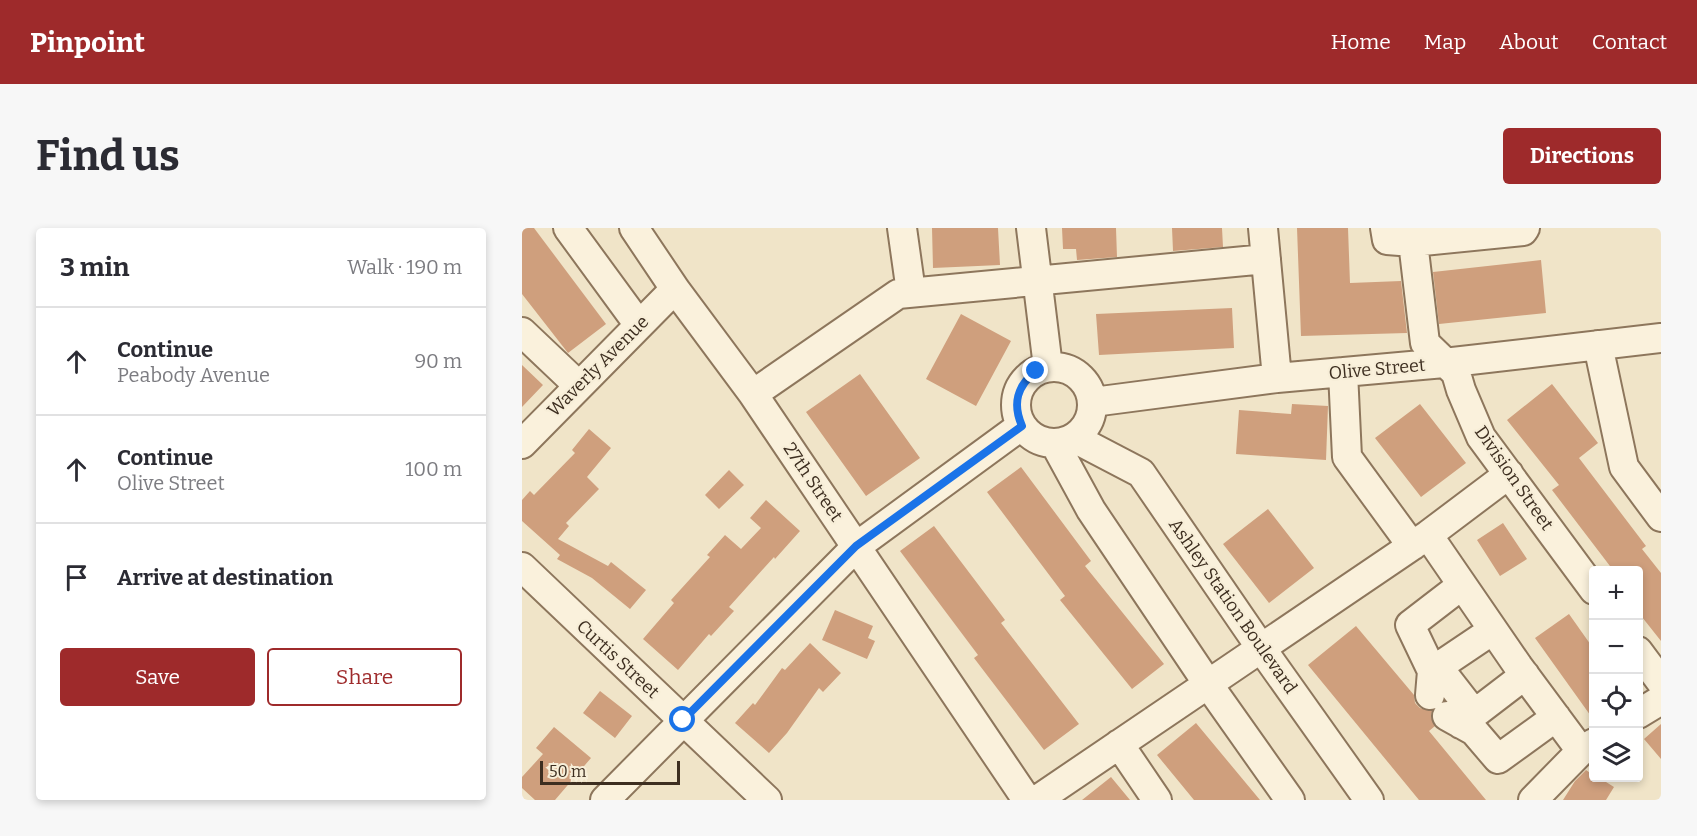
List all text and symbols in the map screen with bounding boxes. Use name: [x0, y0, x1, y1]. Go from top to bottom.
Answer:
text: Pinpoint: [30, 26, 145, 59]
text: Home: [1331, 29, 1391, 55]
text: Map: [1424, 29, 1466, 55]
text: About: [1499, 29, 1559, 55]
text: Contact: [1592, 29, 1667, 55]
button: Directions: [1503, 128, 1661, 184]
text: Find us: [36, 131, 180, 181]
text: 3 min: [60, 252, 129, 283]
text: Walk · 190 m: [347, 255, 462, 279]
street label: Waverly Avenue: [543, 311, 653, 421]
text: Continue: [117, 336, 213, 363]
icon: ahead: [60, 345, 93, 378]
text: 90 m: [414, 349, 462, 373]
street label: Olive Street: [1328, 354, 1427, 384]
route end: [1022, 357, 1048, 383]
text: Peabody Avenue: [117, 363, 270, 387]
street label: Division Street: [1470, 422, 1558, 535]
street label: 27th Street: [779, 438, 848, 526]
text: Continue: [117, 444, 213, 471]
icon: ahead: [60, 453, 93, 486]
text: 100 m: [405, 457, 462, 481]
text: Olive Street: [117, 471, 225, 495]
street label: Ashley Station Boulevard: [1164, 514, 1302, 698]
icon: arrive: [60, 561, 93, 594]
text: Arrive at destination: [117, 564, 333, 591]
map controls: [1589, 566, 1643, 782]
button: +: [1589, 566, 1643, 620]
street label: Curtis Street: [572, 615, 664, 703]
button: −: [1589, 620, 1643, 674]
button: Save: [60, 648, 255, 706]
button: Share: [267, 648, 462, 706]
button: locate: [1589, 674, 1643, 728]
route start: [669, 706, 695, 732]
button: layers: [1589, 728, 1643, 782]
scale bar: [540, 758, 680, 786]
text: 50 m: [549, 762, 586, 781]

